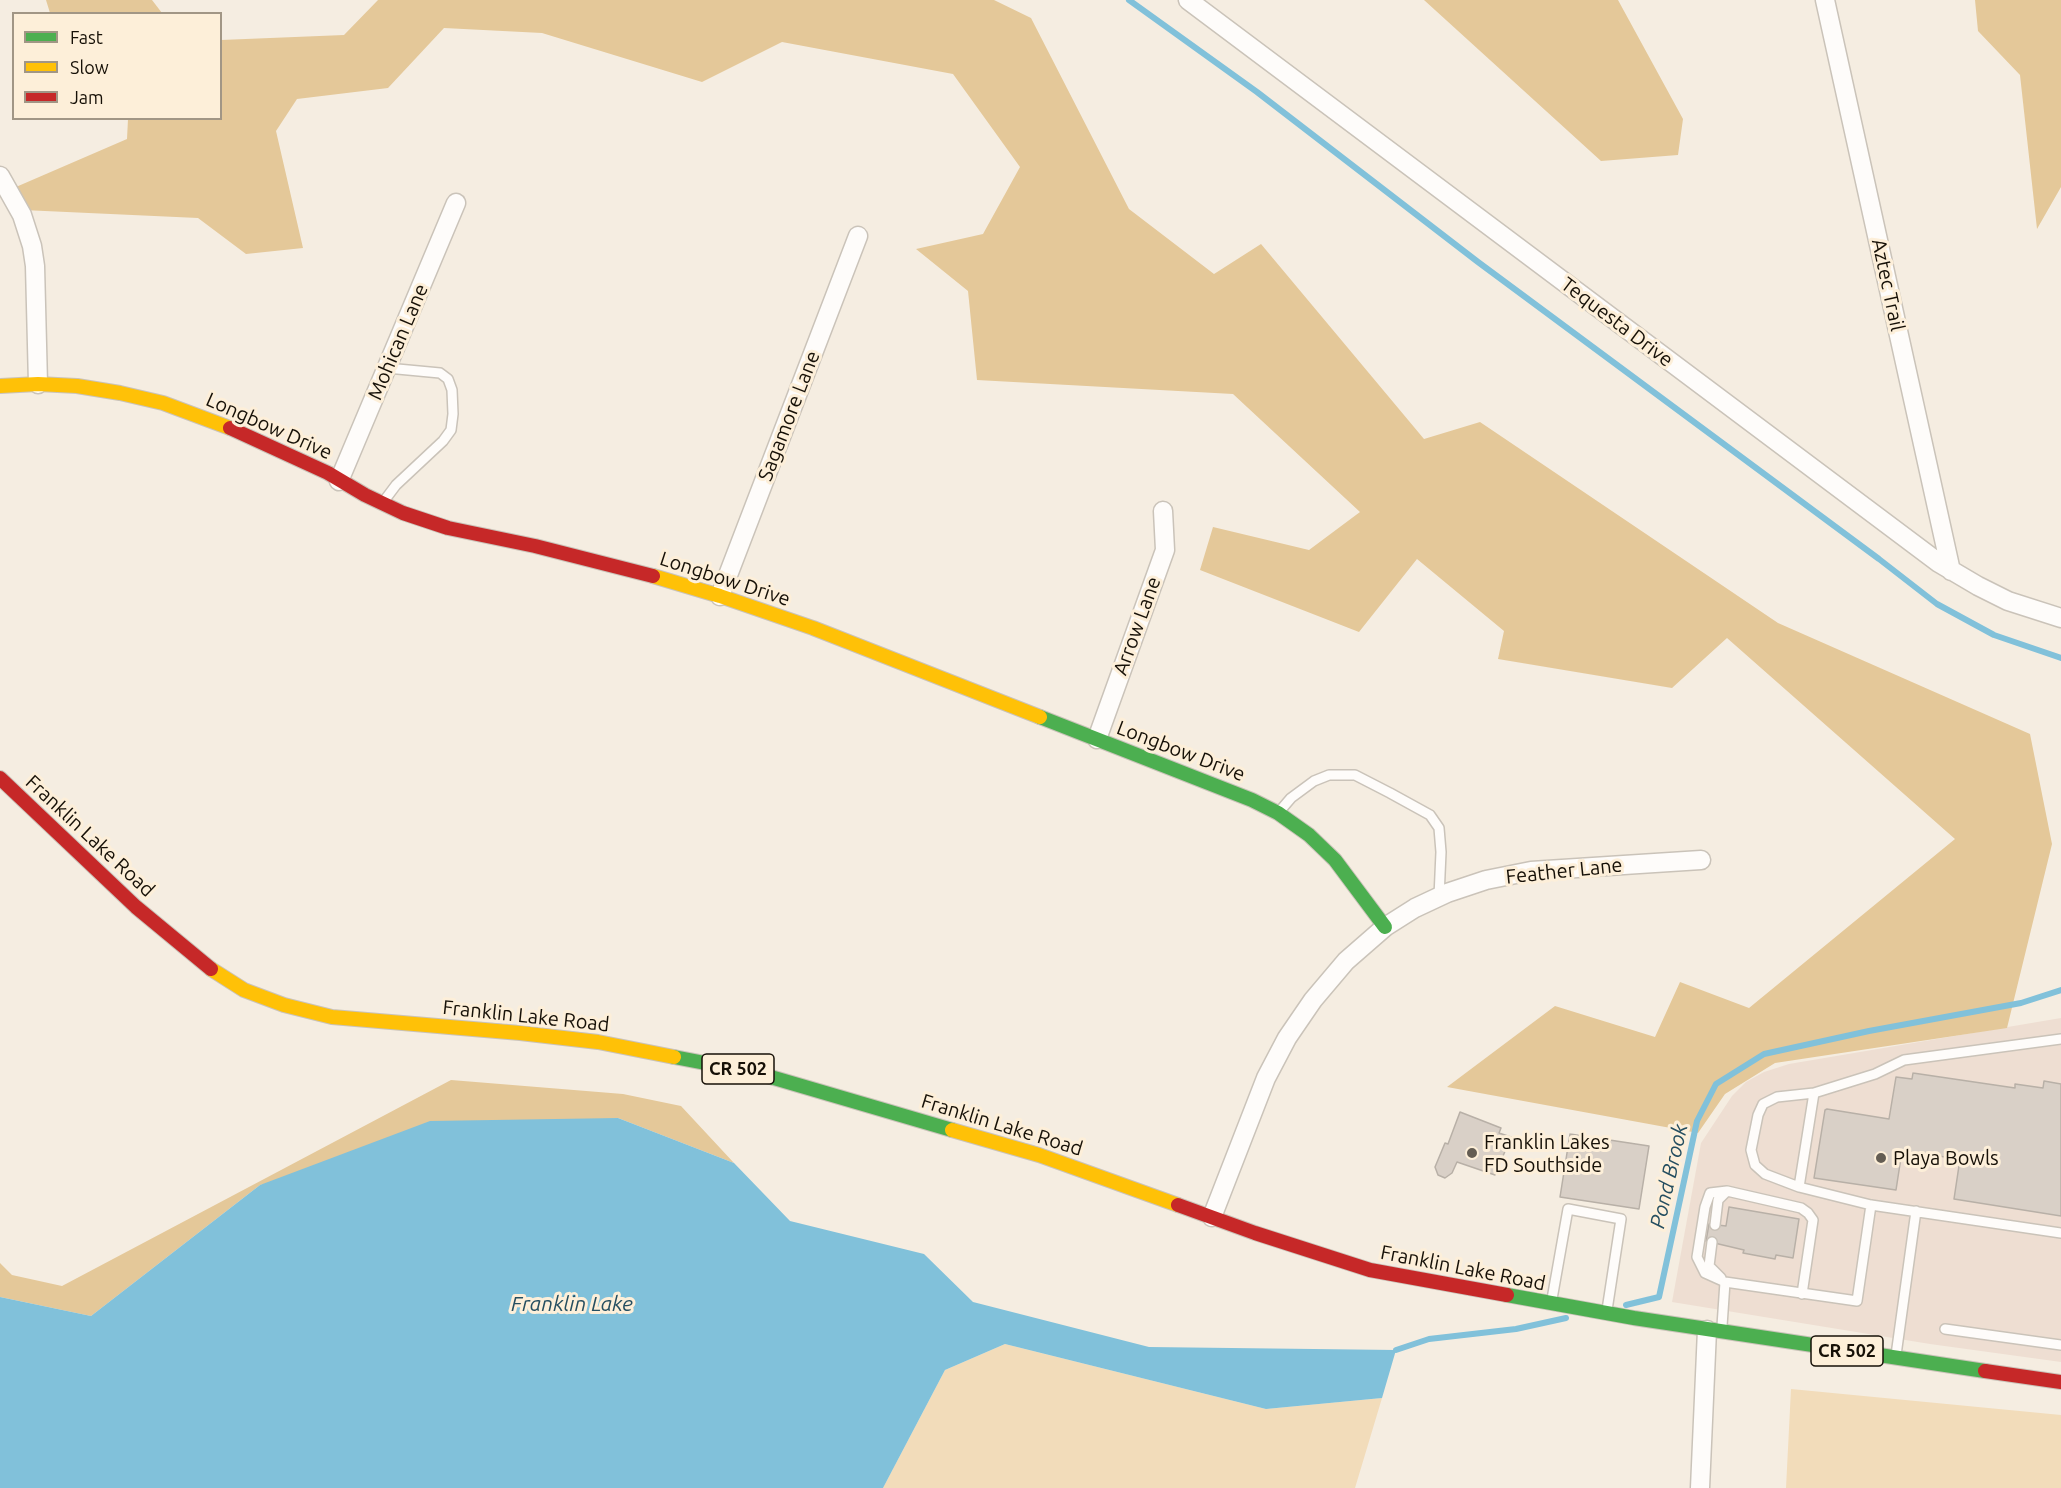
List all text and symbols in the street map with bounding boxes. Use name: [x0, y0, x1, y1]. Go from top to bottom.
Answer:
legend: [12, 12, 222, 120]
text: Fast: [70, 27, 103, 47]
text: Slow: [70, 57, 109, 77]
text: Jam: [70, 87, 104, 107]
street label: Aztec Trail: [1867, 237, 1909, 333]
street label: Tequesta Drive: [1556, 272, 1678, 372]
street label: Mohican Lane: [363, 280, 433, 404]
street label: Sagamore Lane: [753, 347, 825, 485]
street label: Longbow Drive: [202, 387, 336, 465]
street label: Longbow Drive: [657, 547, 793, 611]
street label: Arrow Lane: [1108, 574, 1166, 678]
street label: Longbow Drive: [1113, 716, 1249, 786]
street label: Franklin Lake Road: [21, 770, 159, 902]
street label: Feather Lane: [1504, 853, 1624, 889]
street label: Franklin Lake Road: [441, 995, 611, 1037]
road number: CR 502: [702, 1054, 774, 1084]
street label: Franklin Lake Road: [918, 1089, 1086, 1161]
water label: Pond Brook: [1645, 1121, 1693, 1231]
place label: Franklin Lakes FD Southside: [1484, 1130, 1610, 1177]
marker: Franklin Lakes FD Southside: [1465, 1146, 1479, 1160]
place label: Playa Bowls: [1893, 1146, 1999, 1170]
marker: Playa Bowls: [1874, 1151, 1888, 1165]
street label: Franklin Lake Road: [1378, 1240, 1548, 1296]
water label: Franklin Lake: [511, 1291, 633, 1317]
road number: CR 502: [1811, 1336, 1883, 1366]

